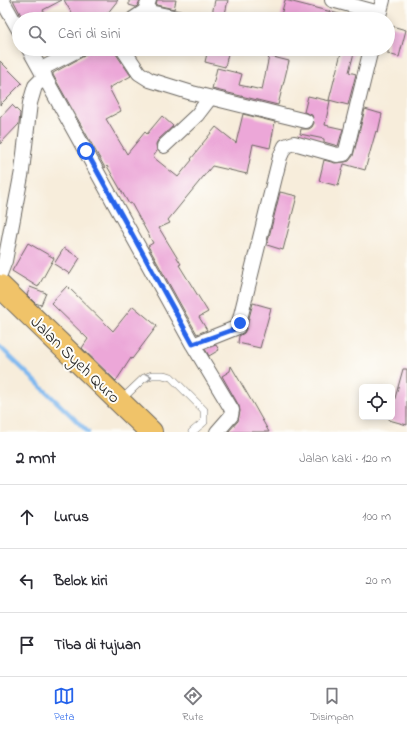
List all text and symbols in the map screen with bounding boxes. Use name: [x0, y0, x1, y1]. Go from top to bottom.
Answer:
search box: [12, 12, 395, 56]
icon: search: [26, 23, 48, 45]
text: Cari di sini: [58, 23, 121, 45]
route start: [77, 142, 95, 160]
street label: Jalan Syeh Quro: [23, 310, 126, 411]
route end: [231, 314, 249, 332]
one-way arrow: [146, 373, 153, 382]
map controls: [359, 384, 395, 420]
button: locate: [359, 384, 395, 420]
text: 2 mnt: [16, 446, 56, 471]
text: Jalan kaki · 120 m: [299, 449, 391, 468]
icon: ahead: [16, 506, 38, 528]
text: Lurus: [54, 506, 89, 528]
text: 100 m: [362, 507, 391, 526]
icon: left: [16, 570, 38, 592]
text: Belok kiri: [54, 570, 108, 592]
text: 20 m: [366, 571, 391, 590]
icon: arrive: [16, 634, 38, 656]
text: Tiba di tujuan: [54, 634, 141, 656]
tab: Peta: [53, 685, 75, 725]
tab: Rute: [182, 685, 204, 725]
tab: Disimpan: [310, 685, 354, 725]

